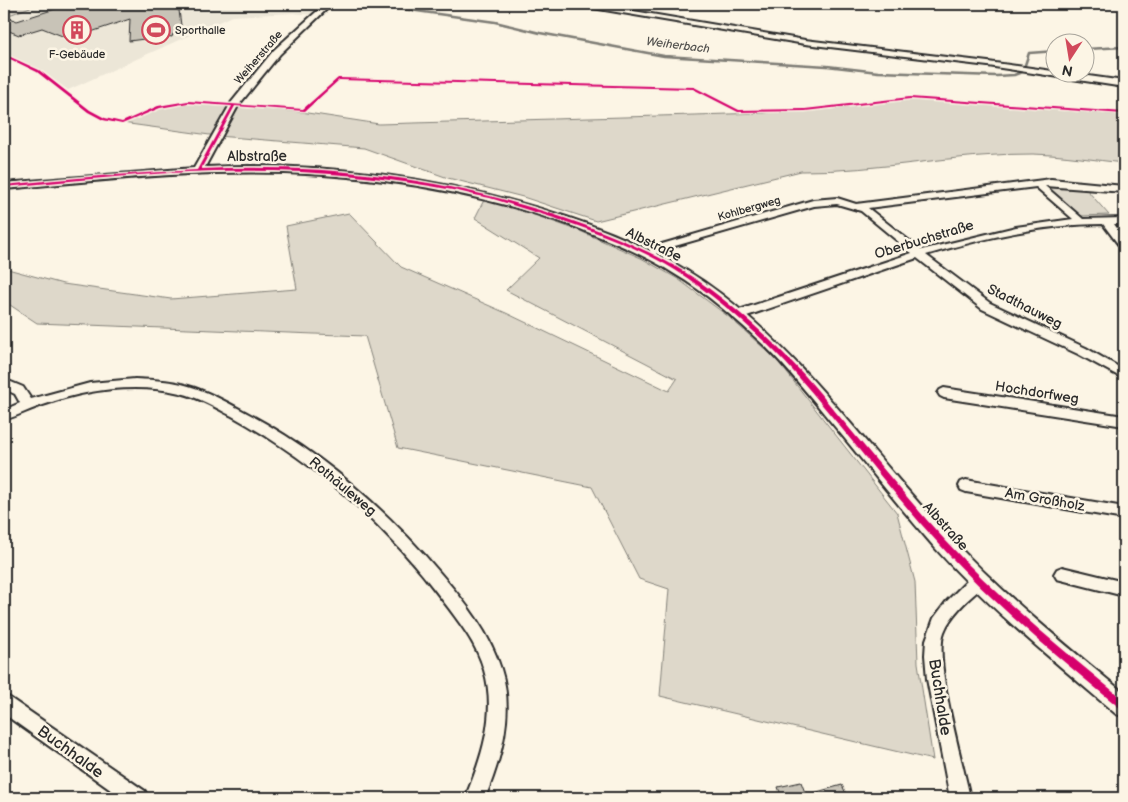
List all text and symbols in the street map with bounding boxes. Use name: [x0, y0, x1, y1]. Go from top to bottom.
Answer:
building icon: F-Gebäude: [62, 15, 92, 45]
sports icon: Sporthalle: [141, 15, 171, 45]
place label: Sporthalle: [175, 24, 226, 37]
street label: Weiherstraße: [232, 28, 285, 87]
north arrow: [1046, 32, 1096, 82]
water label: Weiherbach: [645, 34, 711, 57]
place label: F-Gebäude: [49, 48, 106, 61]
text: N: [1060, 61, 1074, 80]
street label: Albstraße: [227, 148, 287, 165]
street label: Kohlbergweg: [716, 193, 782, 224]
street label: Oberbuchstraße: [873, 216, 976, 263]
street label: Albstraße: [623, 224, 684, 265]
street label: Stadthauweg: [985, 280, 1065, 333]
street label: Hochdorfweg: [994, 377, 1080, 407]
street label: Rothäuleweg: [306, 453, 380, 519]
street label: Am Großholz: [1004, 484, 1086, 515]
street label: Albstraße: [919, 498, 972, 554]
street label: Buchhalde: [924, 658, 955, 737]
street label: Buchhalde: [33, 722, 107, 783]

